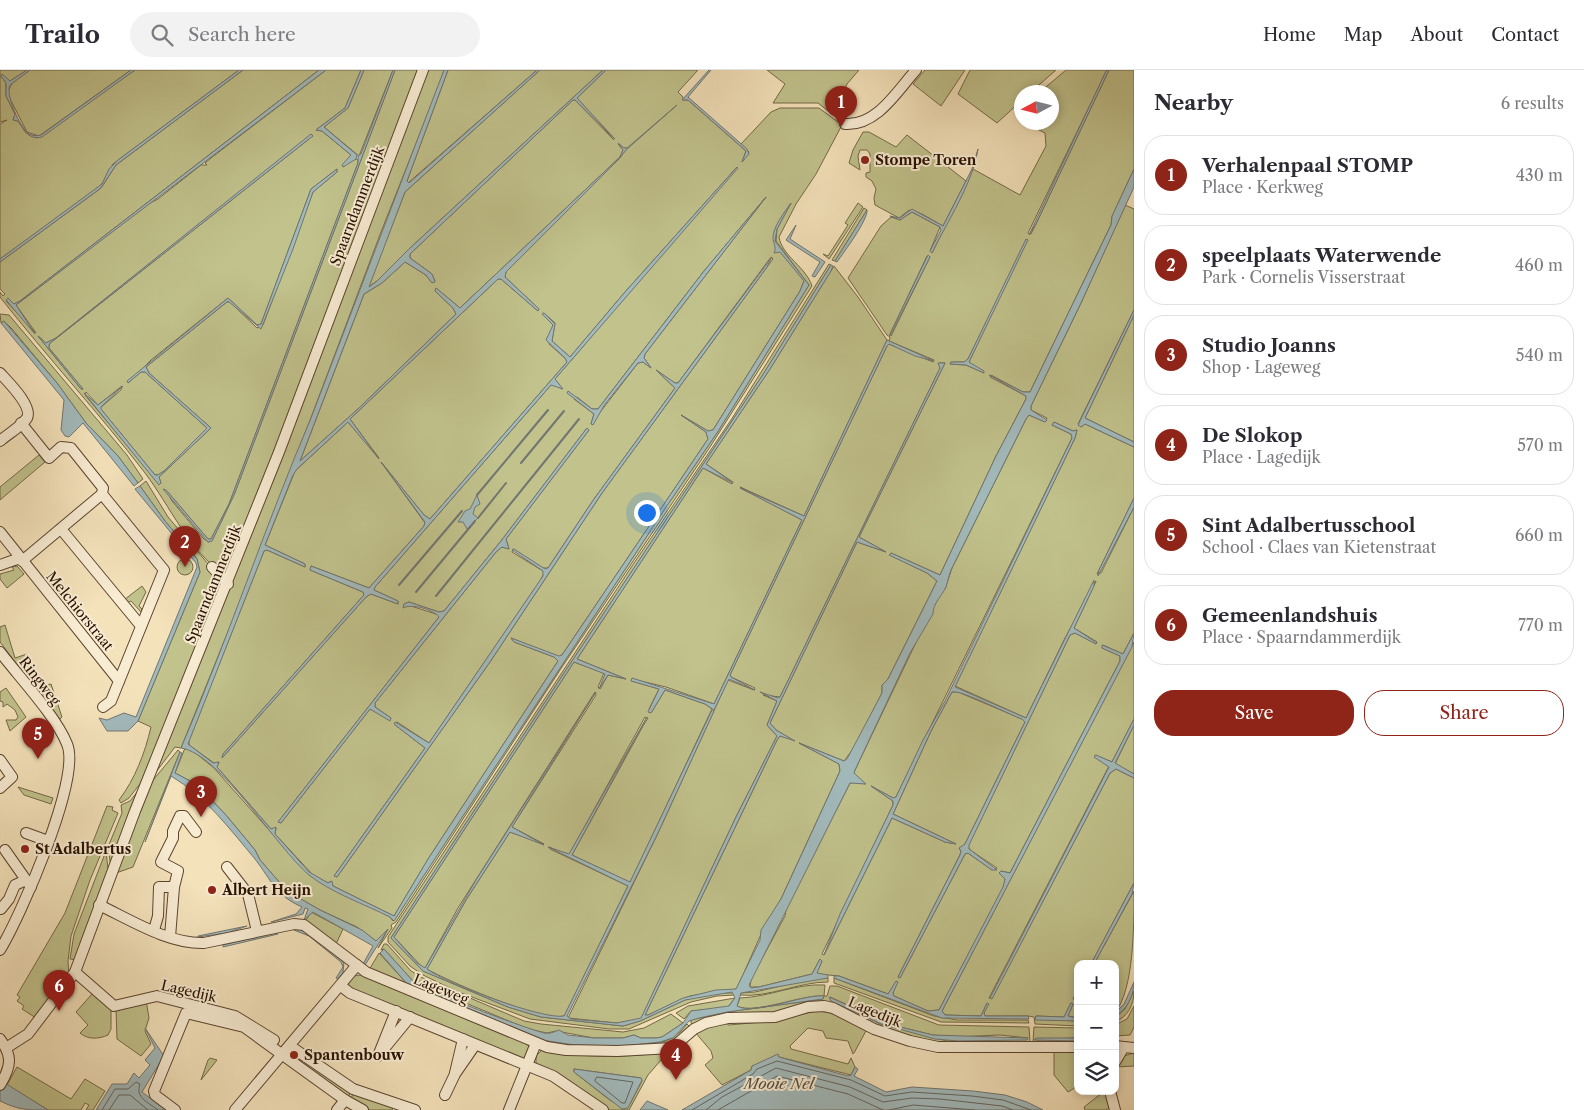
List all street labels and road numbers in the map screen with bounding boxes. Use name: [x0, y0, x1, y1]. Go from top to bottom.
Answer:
street label: Spaarndammerdijk: [326, 143, 388, 268]
street label: Spaarndammerdijk: [181, 521, 245, 646]
street label: Melchiorstraat: [42, 568, 118, 654]
street label: Ringweg: [15, 653, 65, 710]
street label: Lageweg: [411, 970, 472, 1008]
street label: Lagedijk: [159, 976, 219, 1006]
street label: Lagedijk: [845, 993, 905, 1032]

